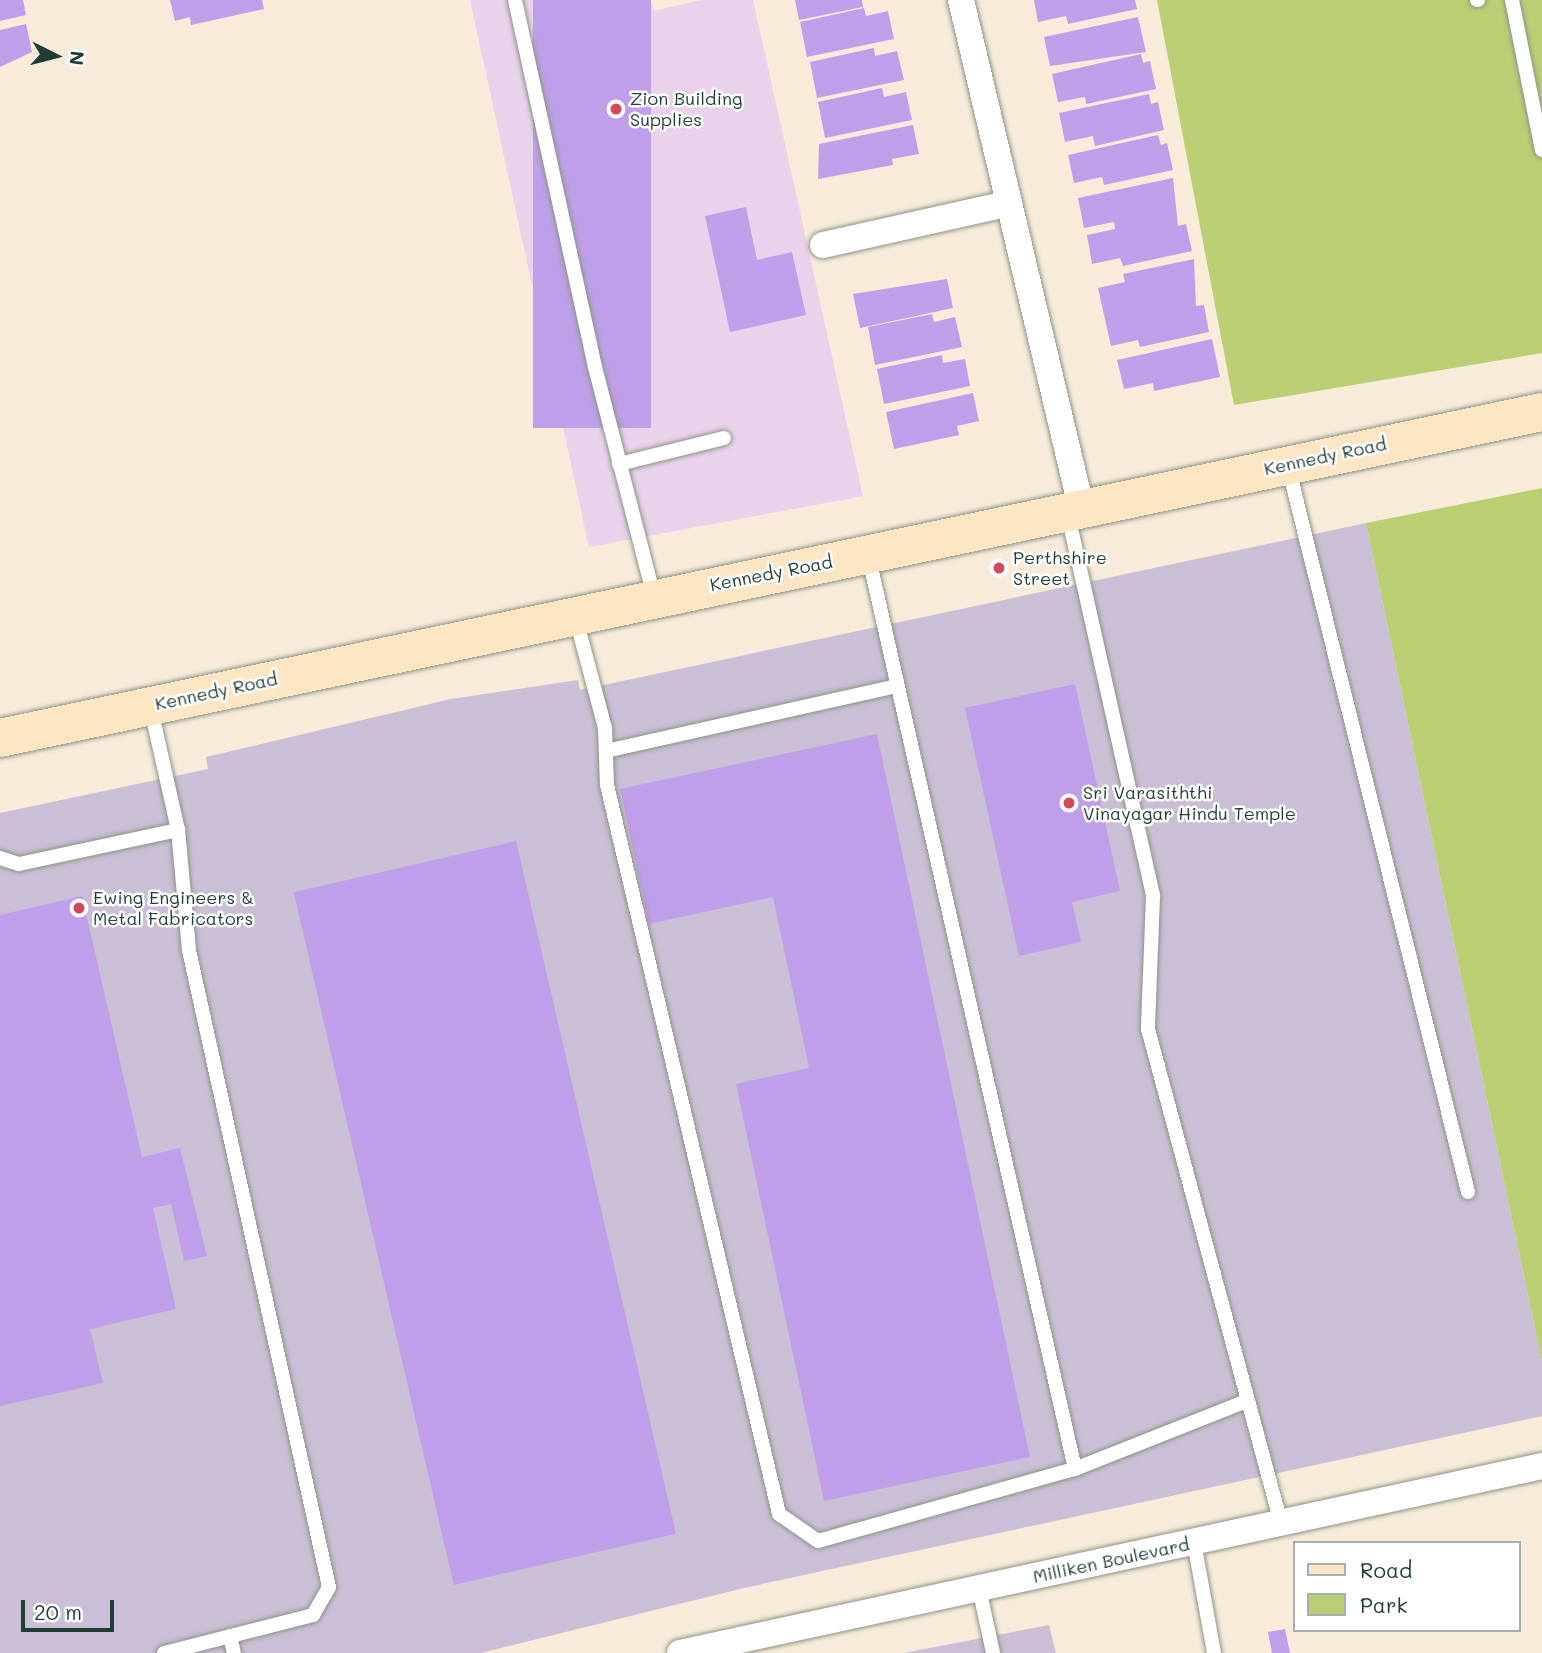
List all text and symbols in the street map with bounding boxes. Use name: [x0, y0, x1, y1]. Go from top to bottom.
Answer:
north arrow: [21, 21, 91, 91]
text: N: [64, 50, 91, 67]
place label: Zion Building Supplies: [630, 88, 742, 130]
marker: Zion Building Supplies: [608, 101, 624, 117]
street label: Kennedy Road: [1262, 432, 1388, 480]
place label: Perthshire Street: [1013, 547, 1107, 590]
street label: Kennedy Road: [708, 551, 834, 595]
marker: Perthshire Street: [991, 560, 1007, 576]
street label: Kennedy Road: [153, 667, 279, 715]
place label: Sri Varasiththi Vinayagar Hindu Temple: [1083, 782, 1296, 824]
marker: Sri Varasiththi Vinayagar Hindu Temple: [1061, 795, 1077, 811]
place label: Ewing Engineers & Metal Fabricators: [93, 887, 254, 930]
marker: Ewing Engineers & Metal Fabricators: [71, 900, 87, 916]
street label: Milliken Boulevard: [1031, 1533, 1191, 1587]
legend: [1294, 1541, 1521, 1632]
text: Road: [1360, 1556, 1412, 1583]
scale bar: [24, 1586, 117, 1630]
text: Park: [1360, 1591, 1408, 1618]
text: 20 m: [34, 1598, 82, 1625]

